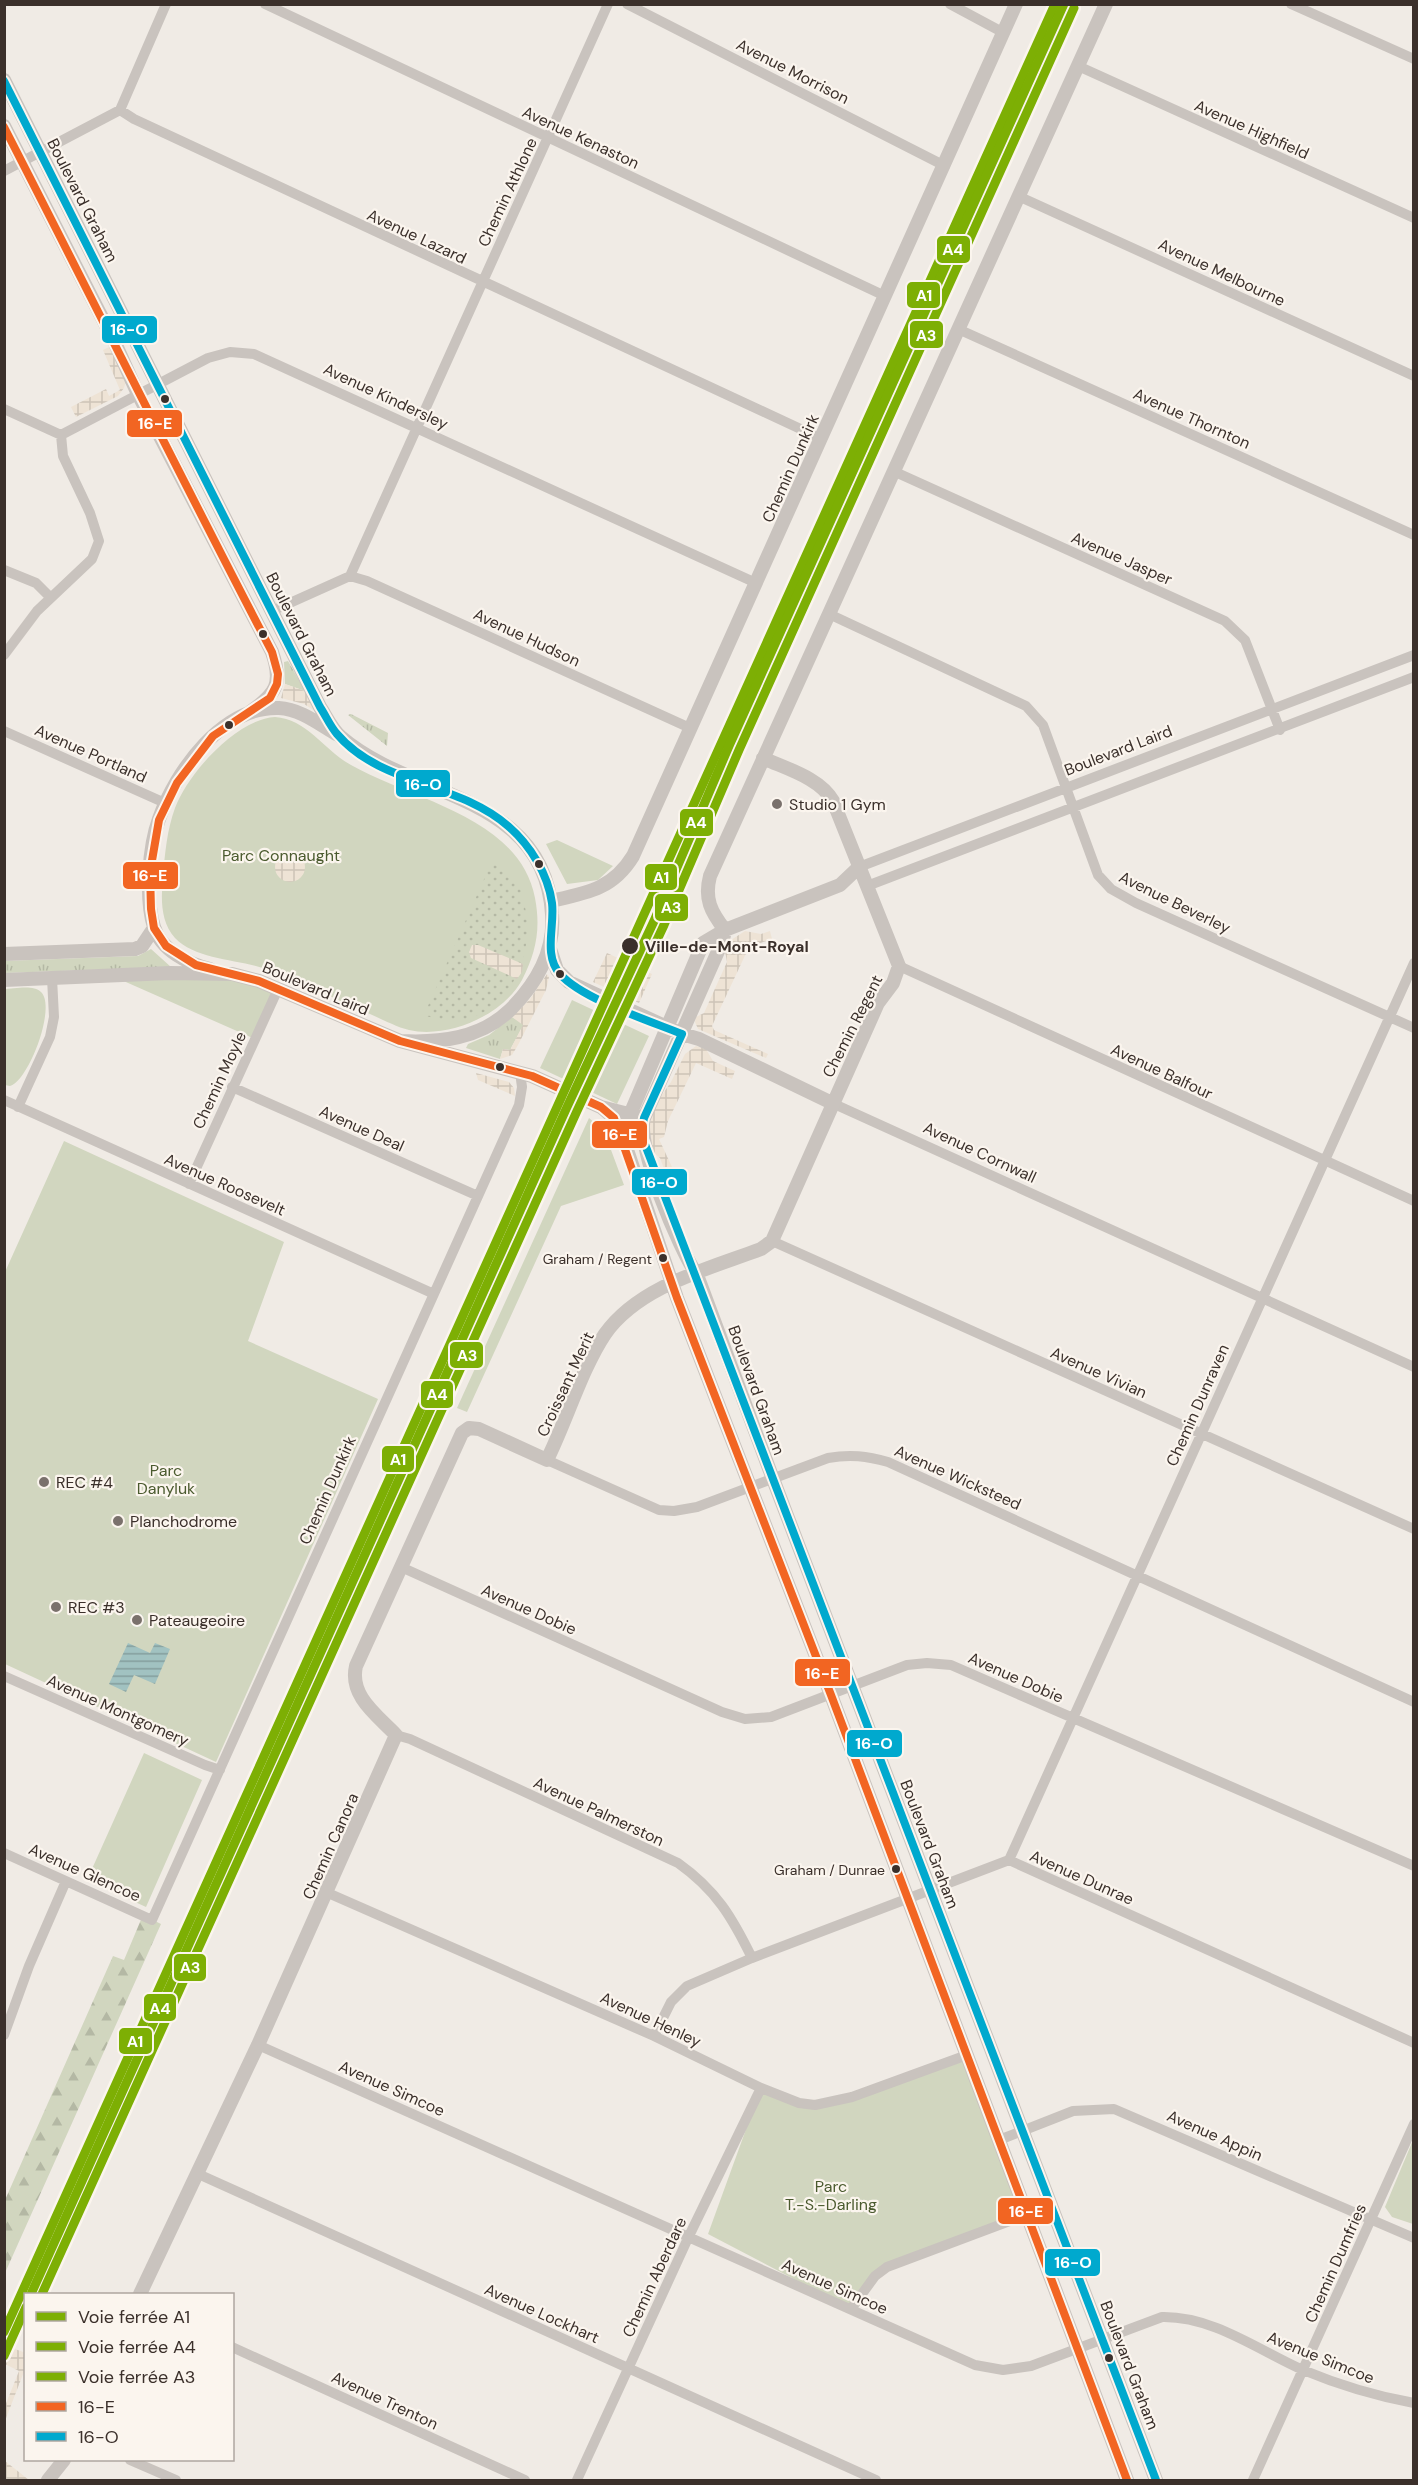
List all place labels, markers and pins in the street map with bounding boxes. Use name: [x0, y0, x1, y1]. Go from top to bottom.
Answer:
unlabelled marker: [159, 393, 171, 405]
unlabelled marker: [257, 628, 269, 640]
unlabelled marker: [223, 719, 235, 731]
place label: Studio 1 Gym: [789, 794, 886, 815]
marker: Studio 1 Gym: [770, 797, 784, 811]
unlabelled marker: [533, 858, 545, 870]
marker: Ville-de-Mont-Royal: [620, 936, 640, 956]
place label: Ville-de-Mont-Royal: [645, 936, 809, 957]
unlabelled marker: [554, 968, 566, 980]
unlabelled marker: [494, 1061, 506, 1073]
place label: Graham / Regent: [543, 1250, 652, 1268]
marker: Graham / Regent: [657, 1252, 669, 1264]
place label: REC #4: [56, 1472, 113, 1493]
marker: REC #4: [37, 1475, 51, 1489]
place label: Planchodrome: [130, 1511, 237, 1532]
marker: Planchodrome: [111, 1514, 125, 1528]
place label: REC #3: [68, 1597, 125, 1618]
marker: REC #3: [49, 1600, 63, 1614]
place label: Pateaugeoire: [149, 1610, 245, 1631]
marker: Pateaugeoire: [130, 1613, 144, 1627]
place label: Graham / Dunrae: [774, 1861, 885, 1879]
marker: Graham / Dunrae: [890, 1863, 902, 1875]
unlabelled marker: [1103, 2352, 1115, 2364]

